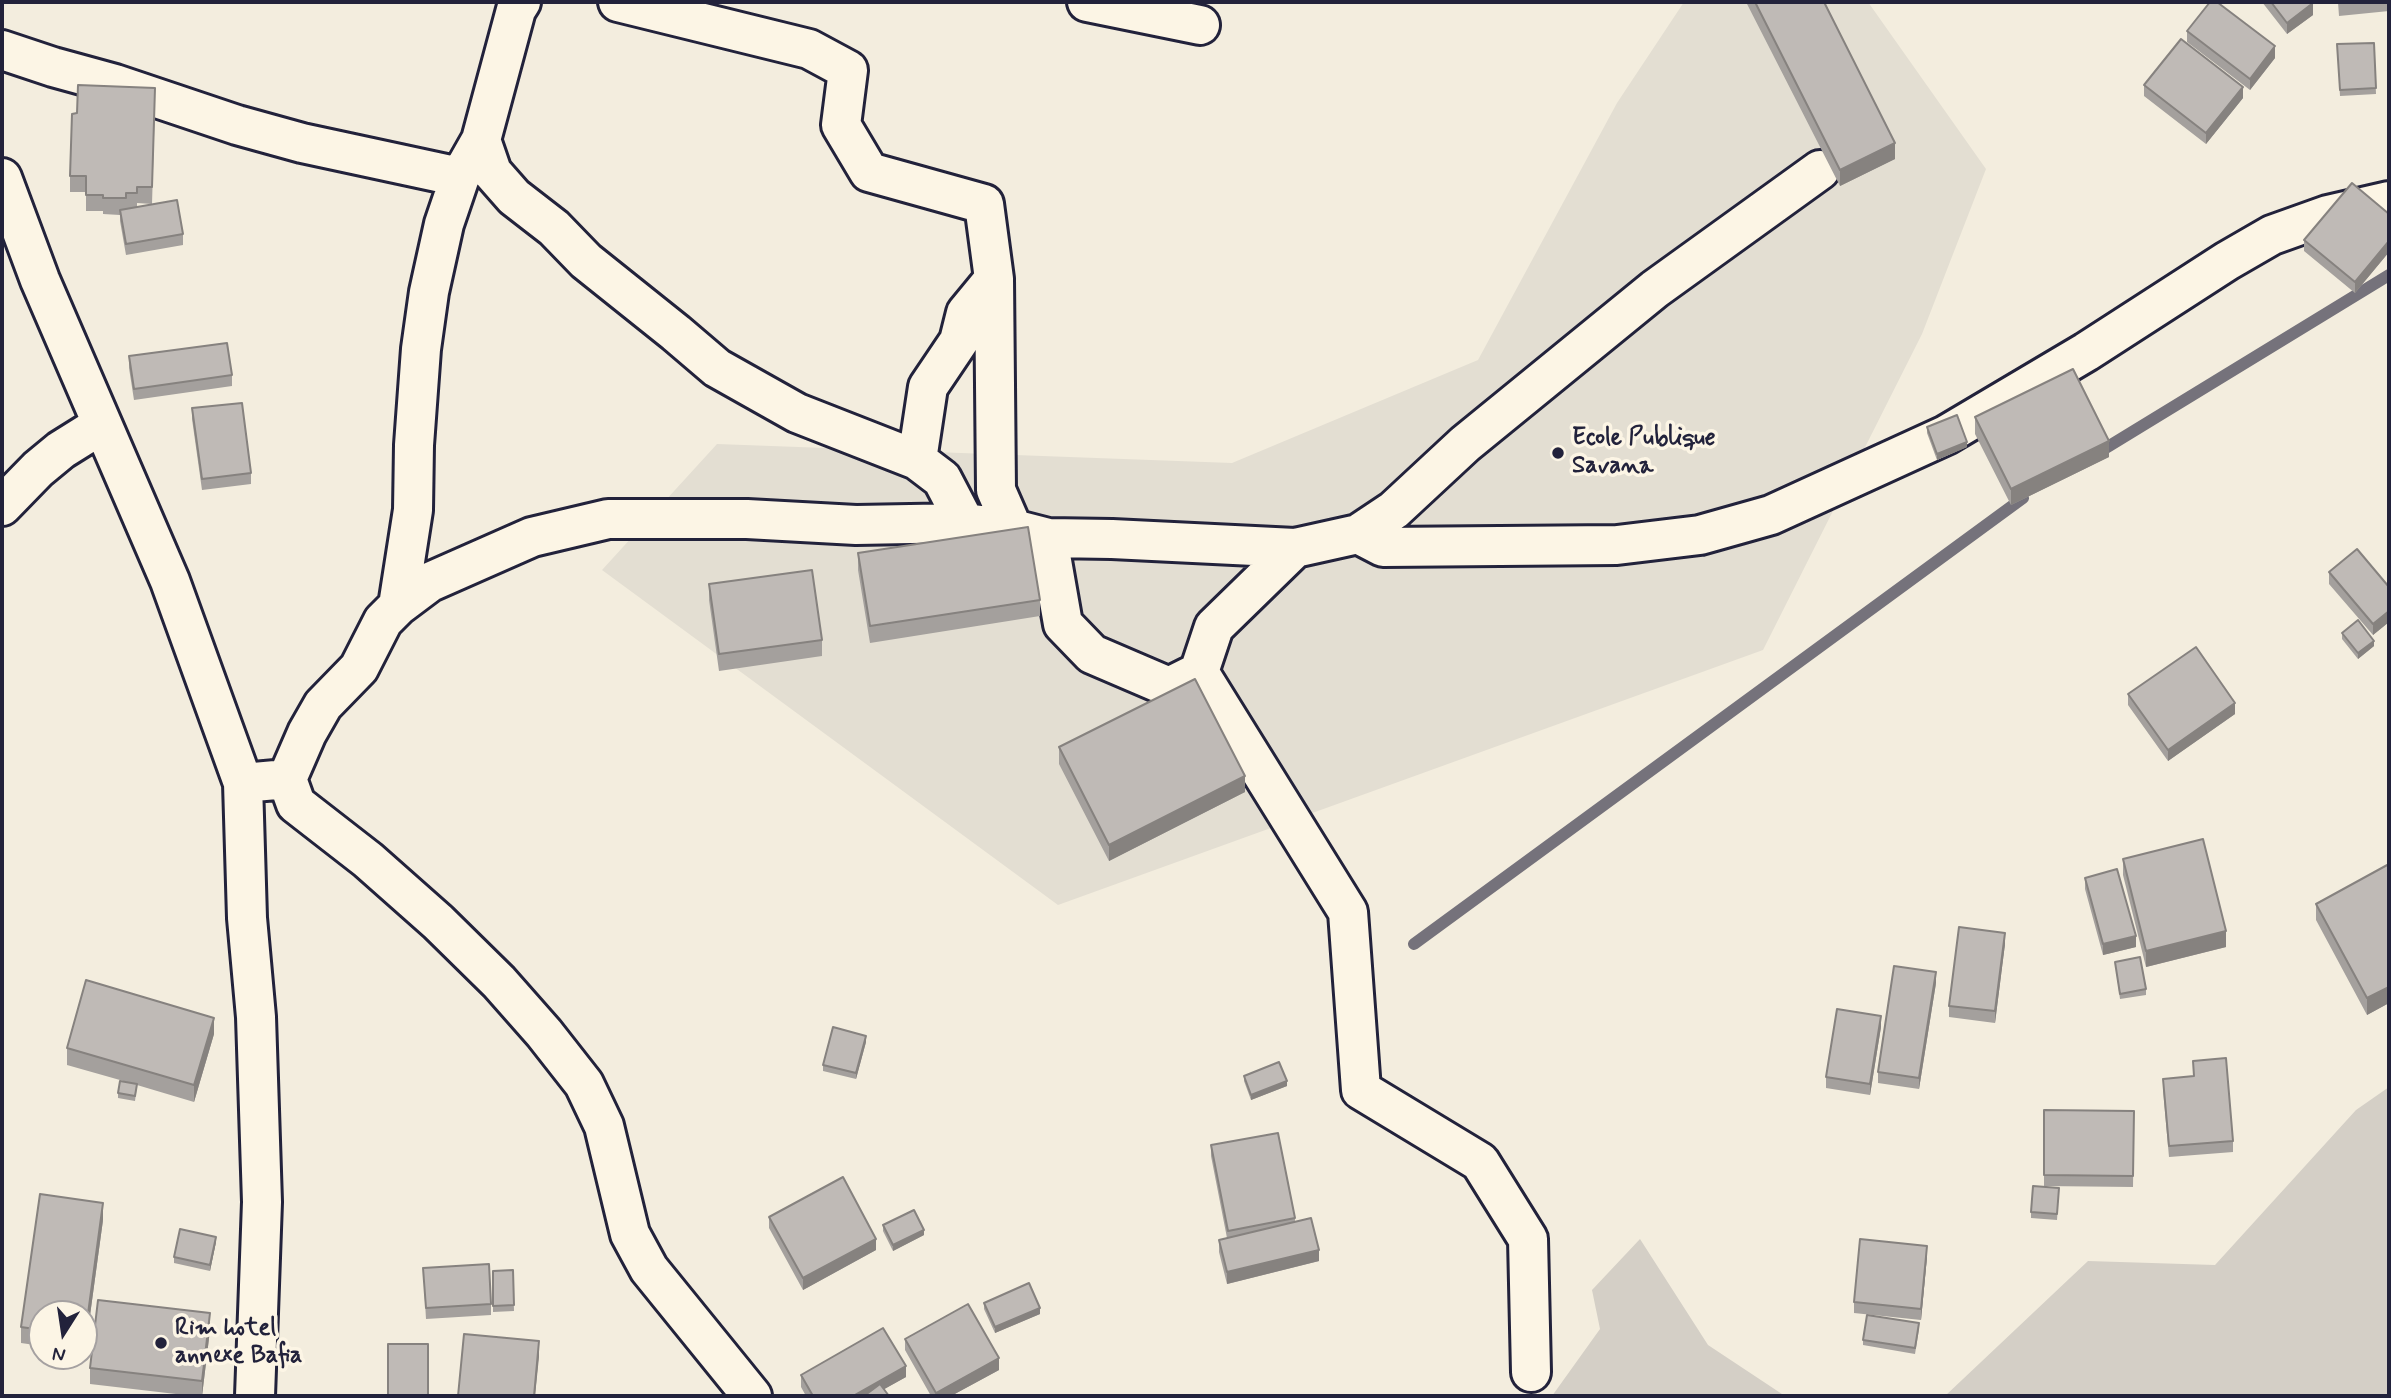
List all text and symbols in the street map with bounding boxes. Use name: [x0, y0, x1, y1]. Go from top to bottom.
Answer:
place label: Ecole Publique Savana: [1572, 425, 1716, 481]
marker: Ecole Publique Savana: [1550, 445, 1566, 461]
north arrow: [28, 1300, 98, 1370]
place label: Rim hotel annexe Bafia: [175, 1315, 302, 1371]
marker: Rim hotel annexe Bafia: [153, 1335, 169, 1351]
text: N: [50, 1341, 68, 1368]

